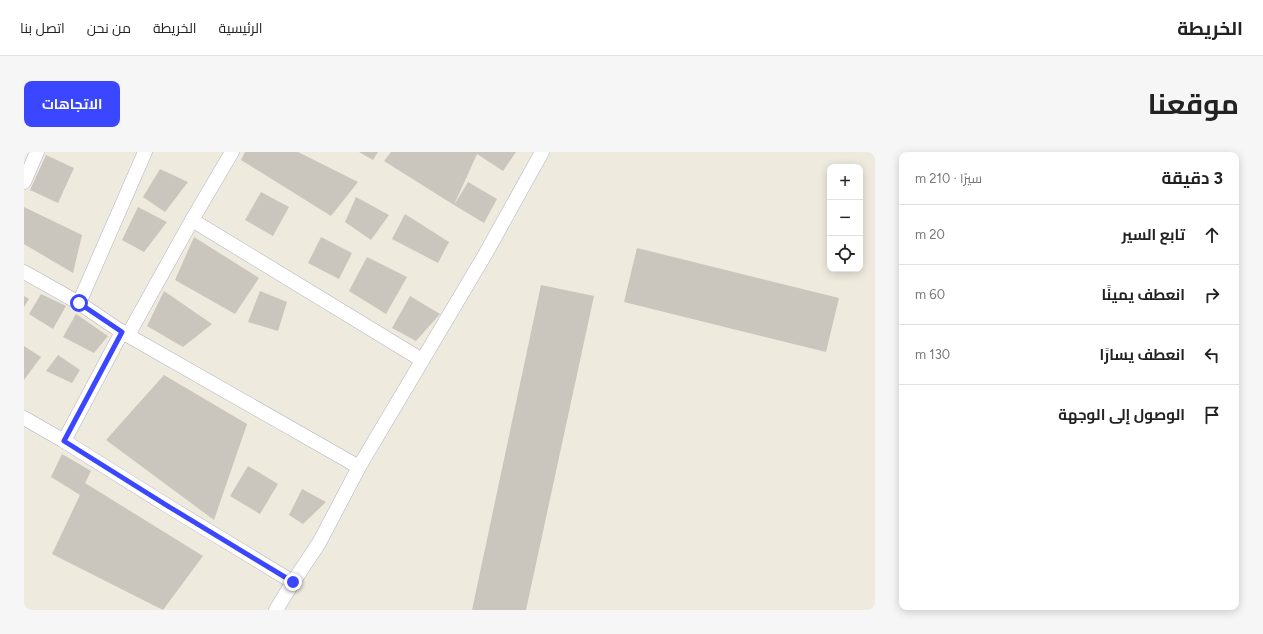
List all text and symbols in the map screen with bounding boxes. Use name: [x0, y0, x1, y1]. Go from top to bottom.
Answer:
text: الخريطة: [1177, 17, 1243, 40]
text: اتصل بنا: [20, 20, 65, 37]
text: من نحن: [87, 20, 131, 37]
text: الخريطة: [153, 20, 197, 37]
text: الرئيسية: [219, 20, 263, 37]
button: الاتجاهات: [24, 81, 120, 127]
text: موقعنا: [1148, 87, 1239, 121]
map controls: [827, 164, 863, 272]
button: +: [827, 164, 863, 200]
text: 3 دقيقة: [1161, 168, 1223, 188]
text: سيرًا · 210 m: [915, 171, 982, 186]
button: −: [827, 200, 863, 236]
icon: ahead: [1201, 224, 1223, 246]
text: تابع السير: [1122, 226, 1185, 244]
text: 20 m: [915, 227, 945, 242]
button: locate: [827, 236, 863, 272]
icon: right: [1201, 284, 1223, 306]
text: انعطف يمينًا: [1101, 286, 1185, 304]
text: 60 m: [915, 287, 945, 302]
route start: [70, 294, 88, 312]
icon: left: [1201, 344, 1223, 366]
text: انعطف يسارًا: [1100, 346, 1185, 364]
text: 130 m: [915, 347, 950, 362]
icon: arrive: [1201, 404, 1223, 426]
text: الوصول إلى الوجهة: [1058, 406, 1185, 424]
route end: [284, 573, 302, 591]

